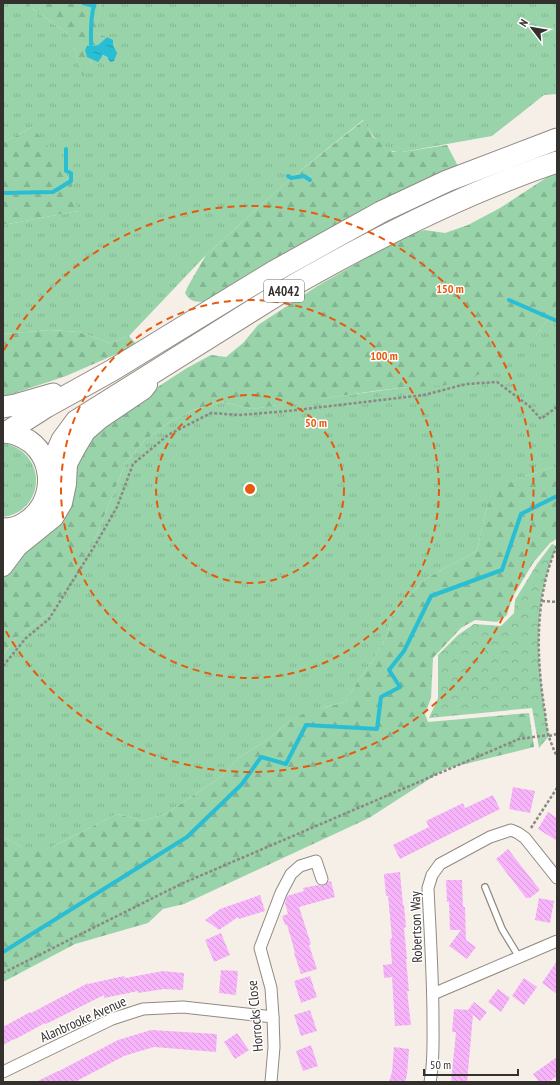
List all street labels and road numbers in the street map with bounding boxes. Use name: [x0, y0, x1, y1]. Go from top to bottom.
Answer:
road number: A4042: [264, 280, 304, 302]
street label: Robertson Way: [406, 890, 426, 963]
street label: Horrocks Close: [243, 979, 267, 1052]
street label: Alanbrooke Avenue: [37, 992, 129, 1046]

